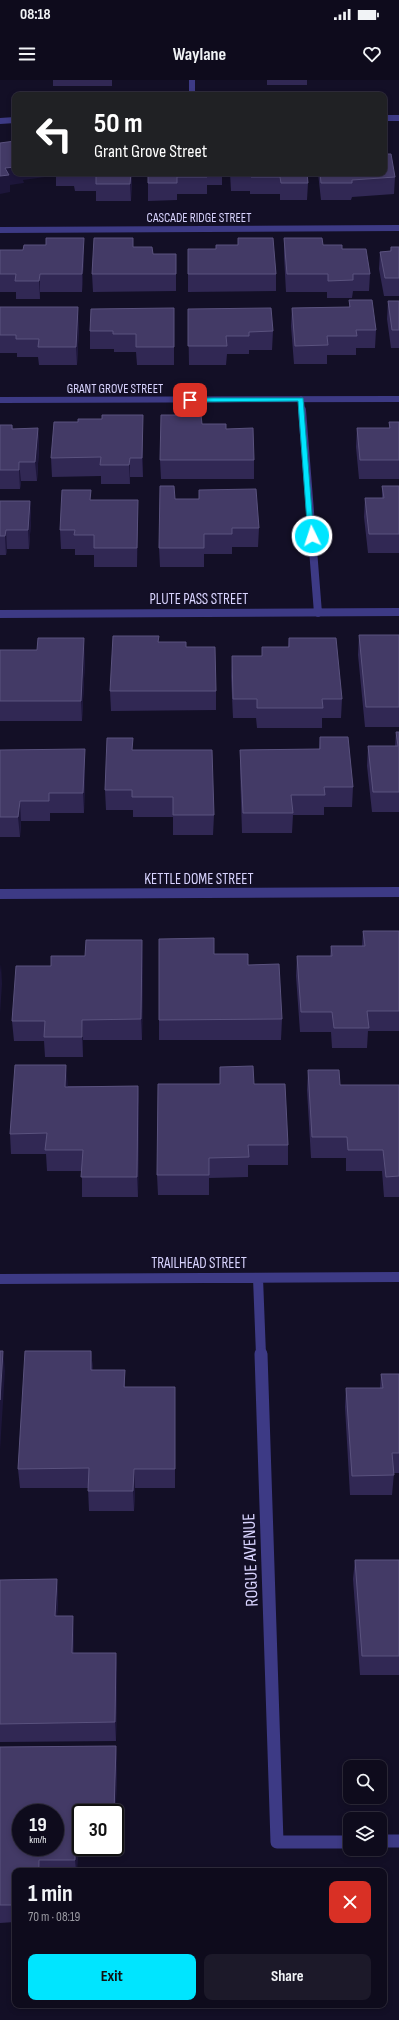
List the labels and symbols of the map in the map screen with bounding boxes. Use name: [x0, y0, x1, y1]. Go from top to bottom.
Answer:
street label: CASCADE RIDGE STREET: [147, 210, 251, 226]
street label: GRANT GROVE STREET: [67, 381, 163, 397]
pin: [173, 383, 207, 417]
position arrow: [291, 515, 333, 557]
street label: PLUTE PASS STREET: [150, 590, 248, 609]
street label: KETTLE DOME STREET: [144, 870, 254, 889]
street label: TRAILHEAD STREET: [151, 1254, 247, 1273]
street label: ROGUE AVENUE: [238, 1513, 263, 1607]
speed limit sign: 30: [72, 1804, 124, 1856]

